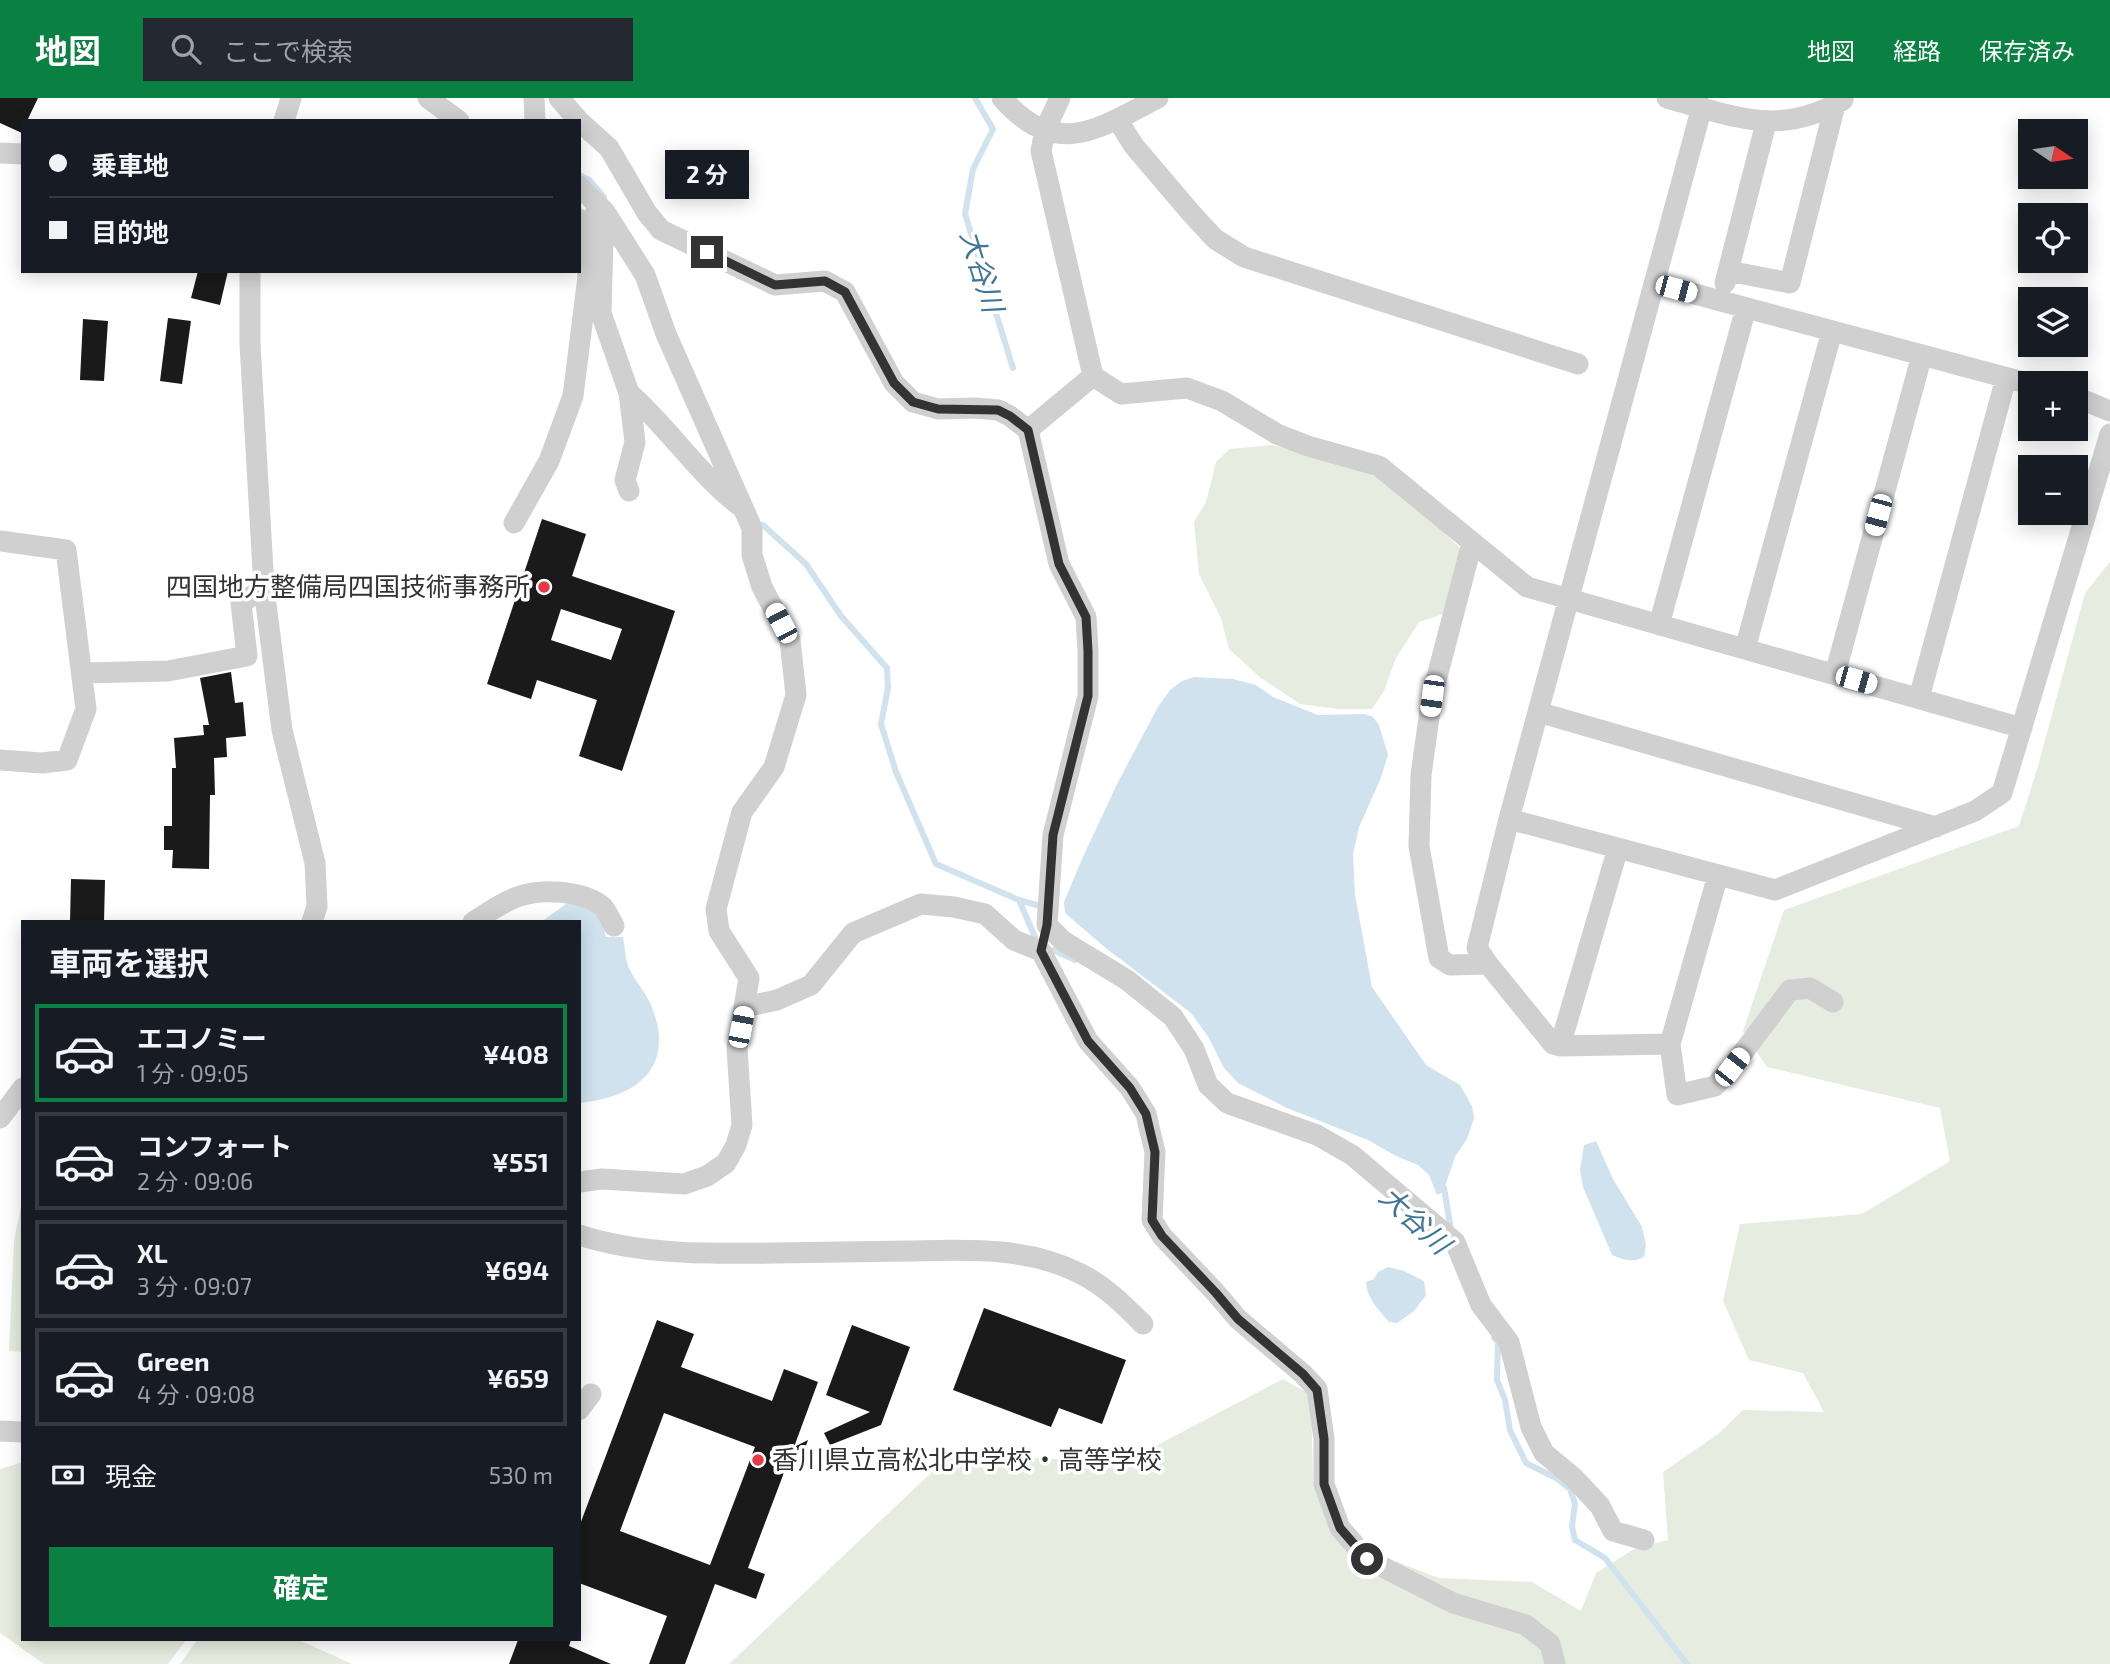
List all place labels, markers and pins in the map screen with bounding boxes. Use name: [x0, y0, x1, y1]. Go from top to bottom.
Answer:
place label: 四国地方整備局四国技術事務所: [166, 570, 530, 601]
marker: 四国地方整備局四国技術事務所: [536, 579, 552, 595]
place label: 香川県立高松北中学校・高等学校: [772, 1443, 1162, 1474]
marker: 香川県立高松北中学校・高等学校: [750, 1452, 766, 1468]

